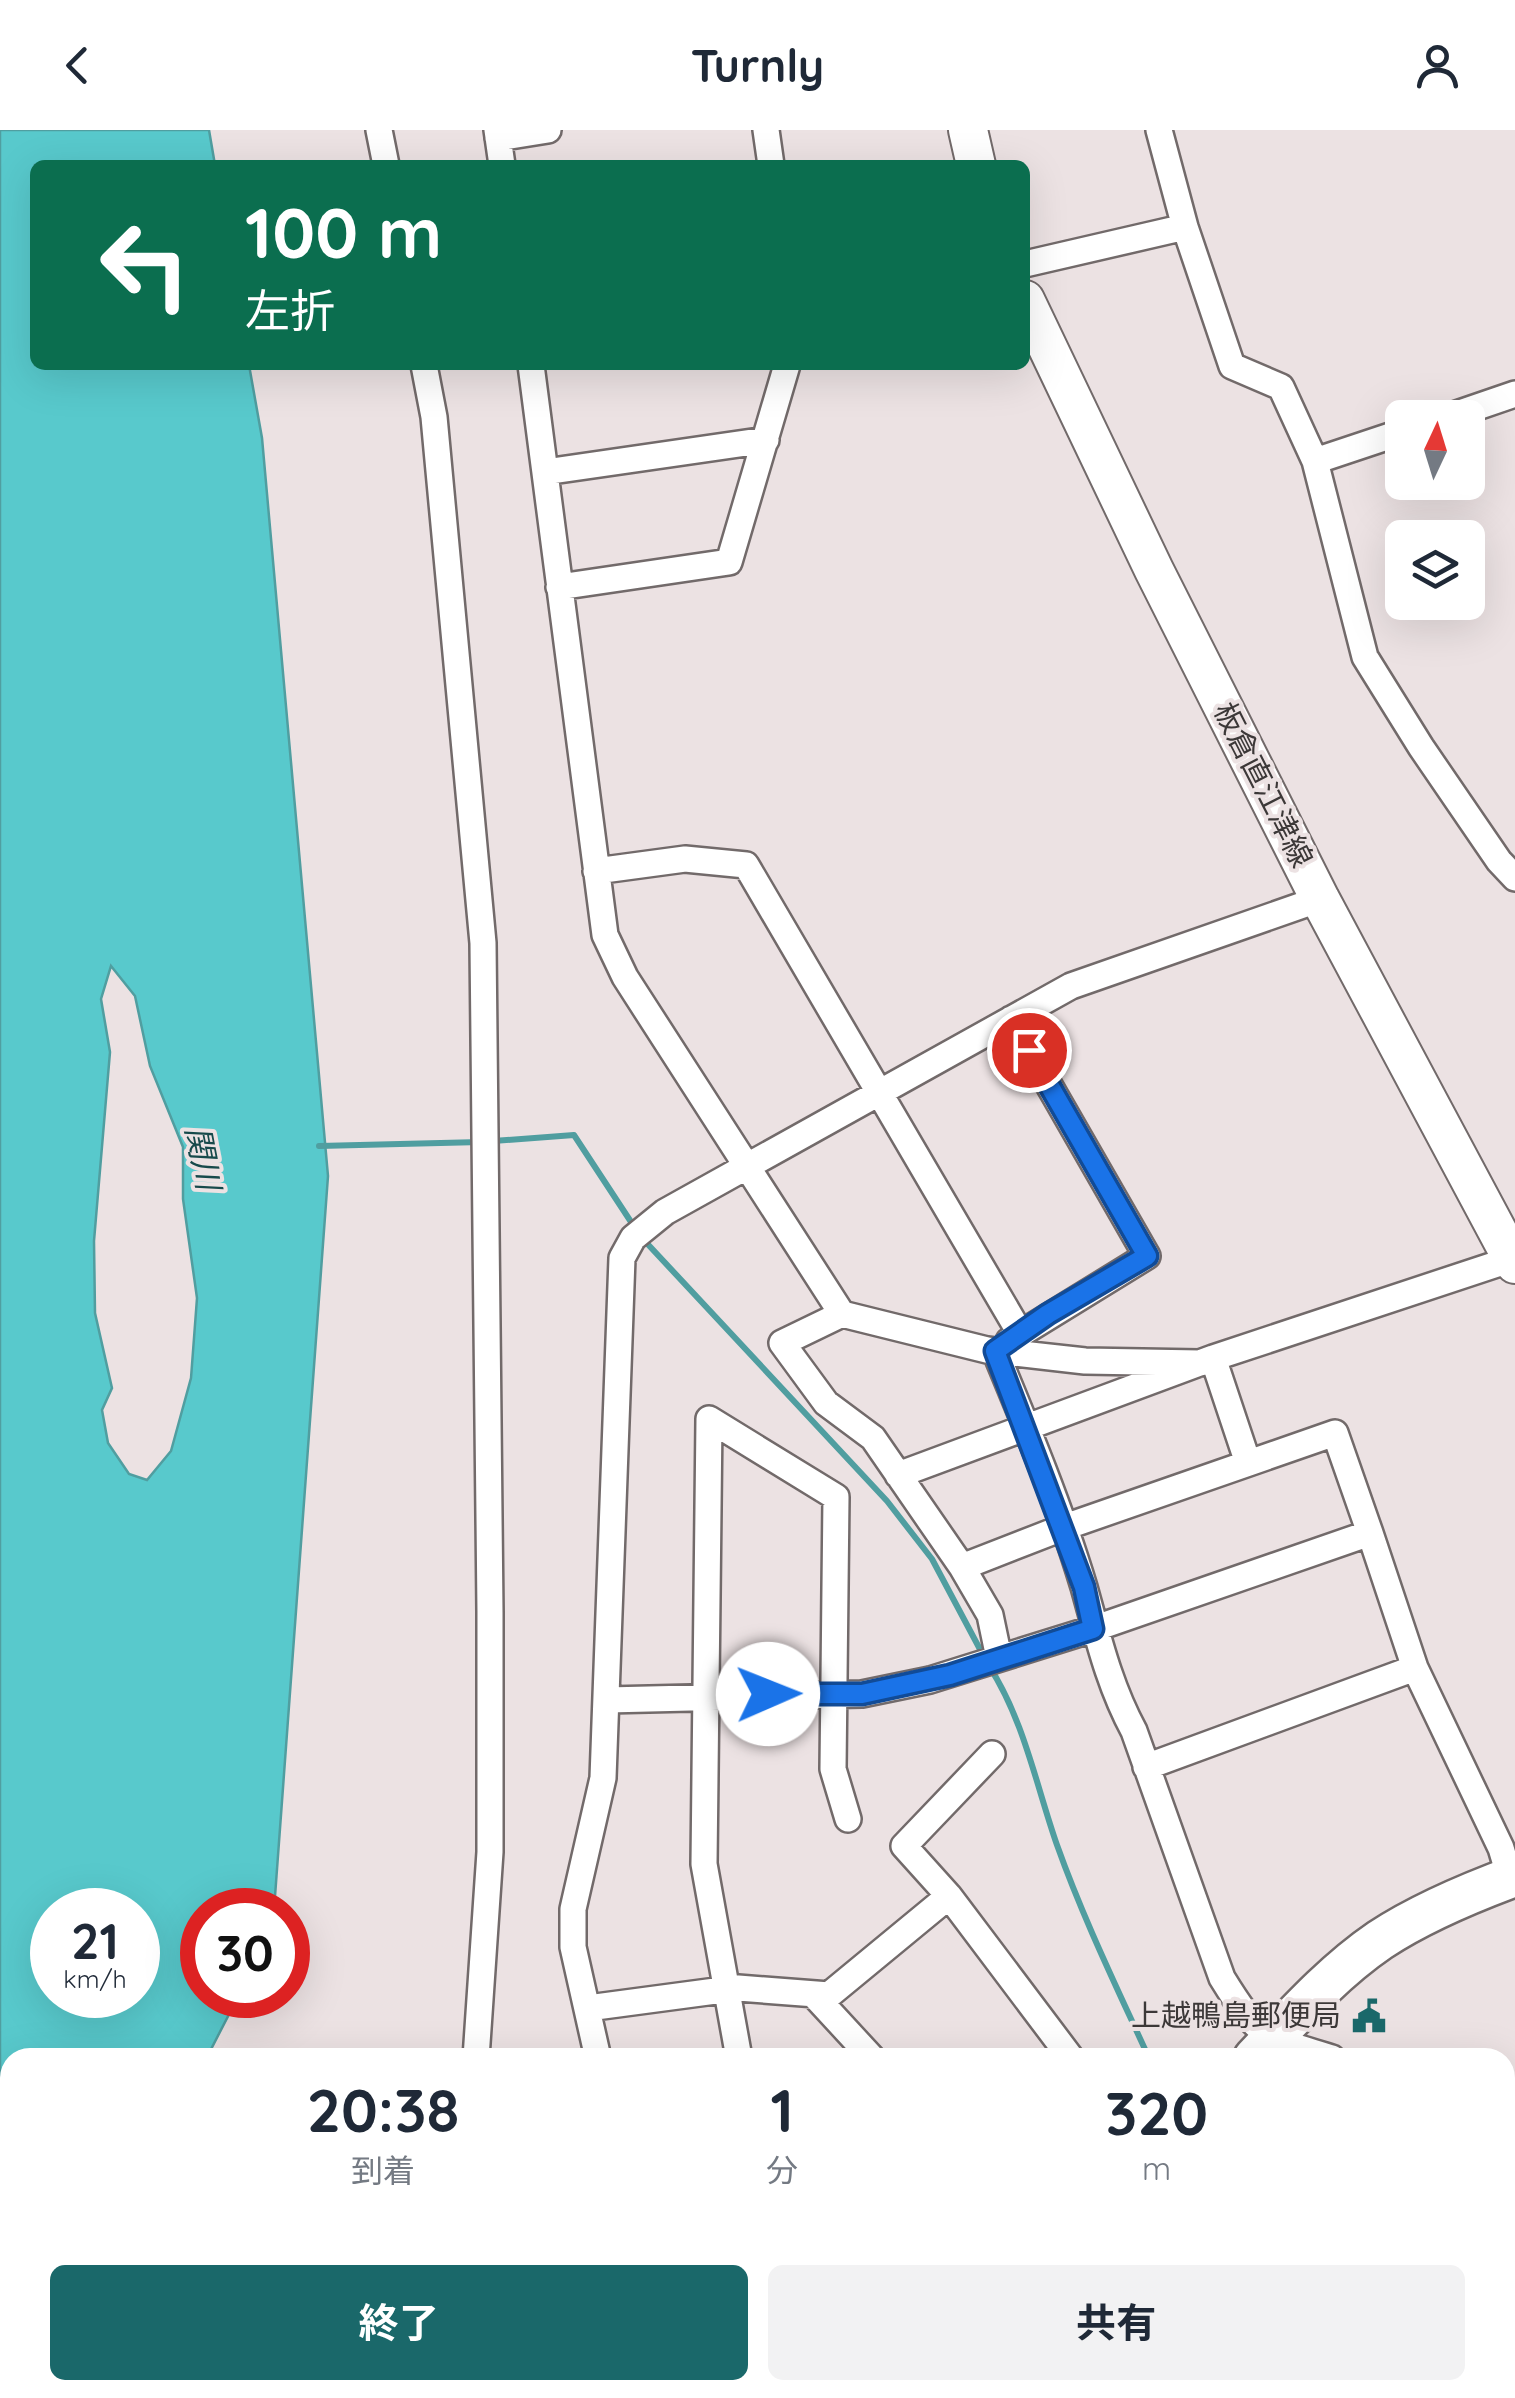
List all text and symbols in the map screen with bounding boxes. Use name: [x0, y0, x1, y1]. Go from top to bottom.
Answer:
text: Turnly: [691, 37, 824, 93]
icon: back: [50, 38, 105, 93]
icon: person: [1410, 38, 1465, 93]
text: 100 m: [245, 188, 442, 276]
icon: left: [80, 200, 210, 330]
text: 左折: [245, 282, 335, 338]
north arrow: [1385, 400, 1485, 500]
map controls: [1385, 400, 1485, 620]
button: layers: [1385, 520, 1485, 620]
street label: 板倉直江津線: [1206, 696, 1322, 873]
pin: [987, 1008, 1072, 1093]
icon: arrive: [1002, 1023, 1057, 1078]
water label: 関川: [178, 1123, 230, 1196]
position arrow: [716, 1642, 820, 1746]
speed limit sign: 30: [180, 1888, 310, 2018]
text: 21: [71, 1909, 119, 1972]
text: km/h: [63, 1963, 127, 1994]
place label: 上越鴨島郵便局: [1131, 1996, 1341, 2034]
public building icon: 上越鴨島郵便局: [1350, 1997, 1388, 2035]
text: 20:38: [307, 2072, 459, 2147]
text: 1: [770, 2072, 794, 2147]
text: 320: [1105, 2075, 1208, 2150]
text: m: [1142, 2148, 1171, 2188]
text: 到着: [351, 2150, 415, 2190]
text: 分: [766, 2150, 798, 2190]
button: 終了: [50, 2265, 748, 2380]
button: 共有: [768, 2265, 1465, 2380]

